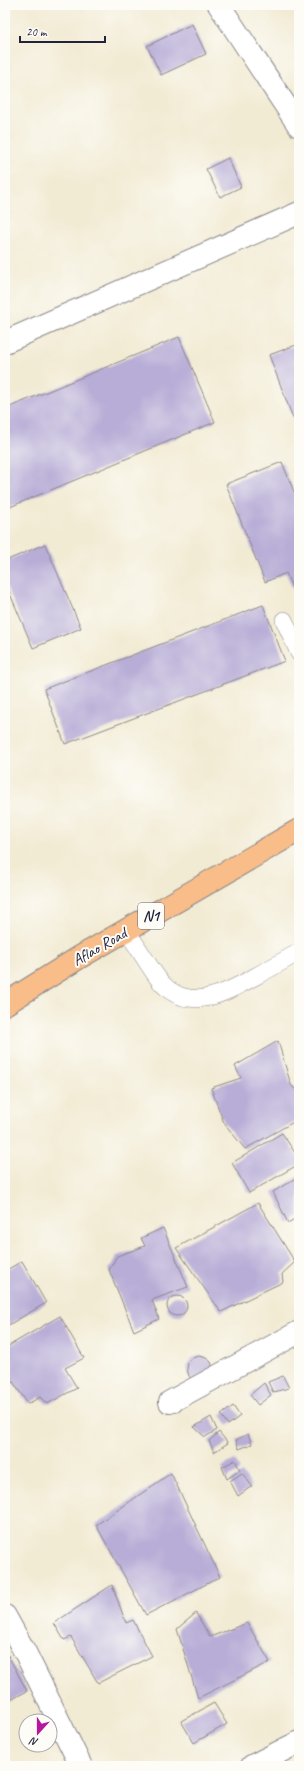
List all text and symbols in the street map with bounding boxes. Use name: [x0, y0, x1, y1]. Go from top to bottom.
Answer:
scale bar: [20, 18, 105, 44]
text: 20 m: [26, 24, 48, 40]
road number: N1: [138, 903, 164, 929]
street label: Aflao Road: [69, 922, 133, 970]
north arrow: [18, 1713, 58, 1753]
text: N: [27, 1734, 40, 1750]

